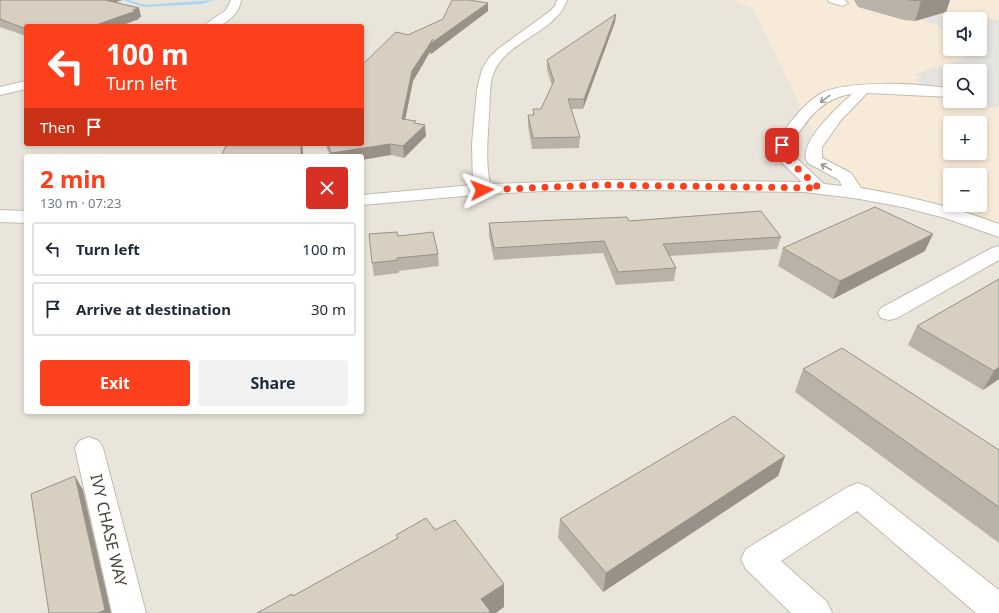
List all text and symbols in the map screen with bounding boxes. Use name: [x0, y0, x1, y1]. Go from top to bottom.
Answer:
map controls: [943, 12, 987, 212]
button: sound: [943, 12, 987, 56]
text: 100 m: [106, 35, 189, 73]
icon: left: [40, 40, 92, 92]
button: search: [943, 64, 987, 108]
text: Turn left: [106, 71, 177, 95]
one-way arrow: [819, 95, 830, 103]
icon: arrive: [83, 116, 105, 138]
button: +: [943, 116, 987, 160]
text: Then: [40, 117, 75, 137]
pin: [765, 128, 799, 162]
icon: arrive: [771, 134, 793, 156]
text: 2 min: [40, 162, 106, 195]
one-way arrow: [820, 162, 832, 170]
button: close: [306, 167, 348, 209]
button: −: [943, 168, 987, 212]
position arrow: [461, 169, 503, 211]
text: 130 m · 07:23: [40, 194, 121, 212]
icon: left: [42, 238, 64, 260]
text: Turn left: [76, 239, 140, 259]
text: 100 m: [302, 239, 346, 259]
icon: arrive: [42, 298, 64, 320]
text: Arrive at destination: [76, 299, 231, 319]
text: 30 m: [311, 299, 346, 319]
button: Exit: [40, 360, 190, 406]
button: Share: [198, 360, 348, 406]
street label: IVY CHASE WAY: [85, 472, 133, 589]

